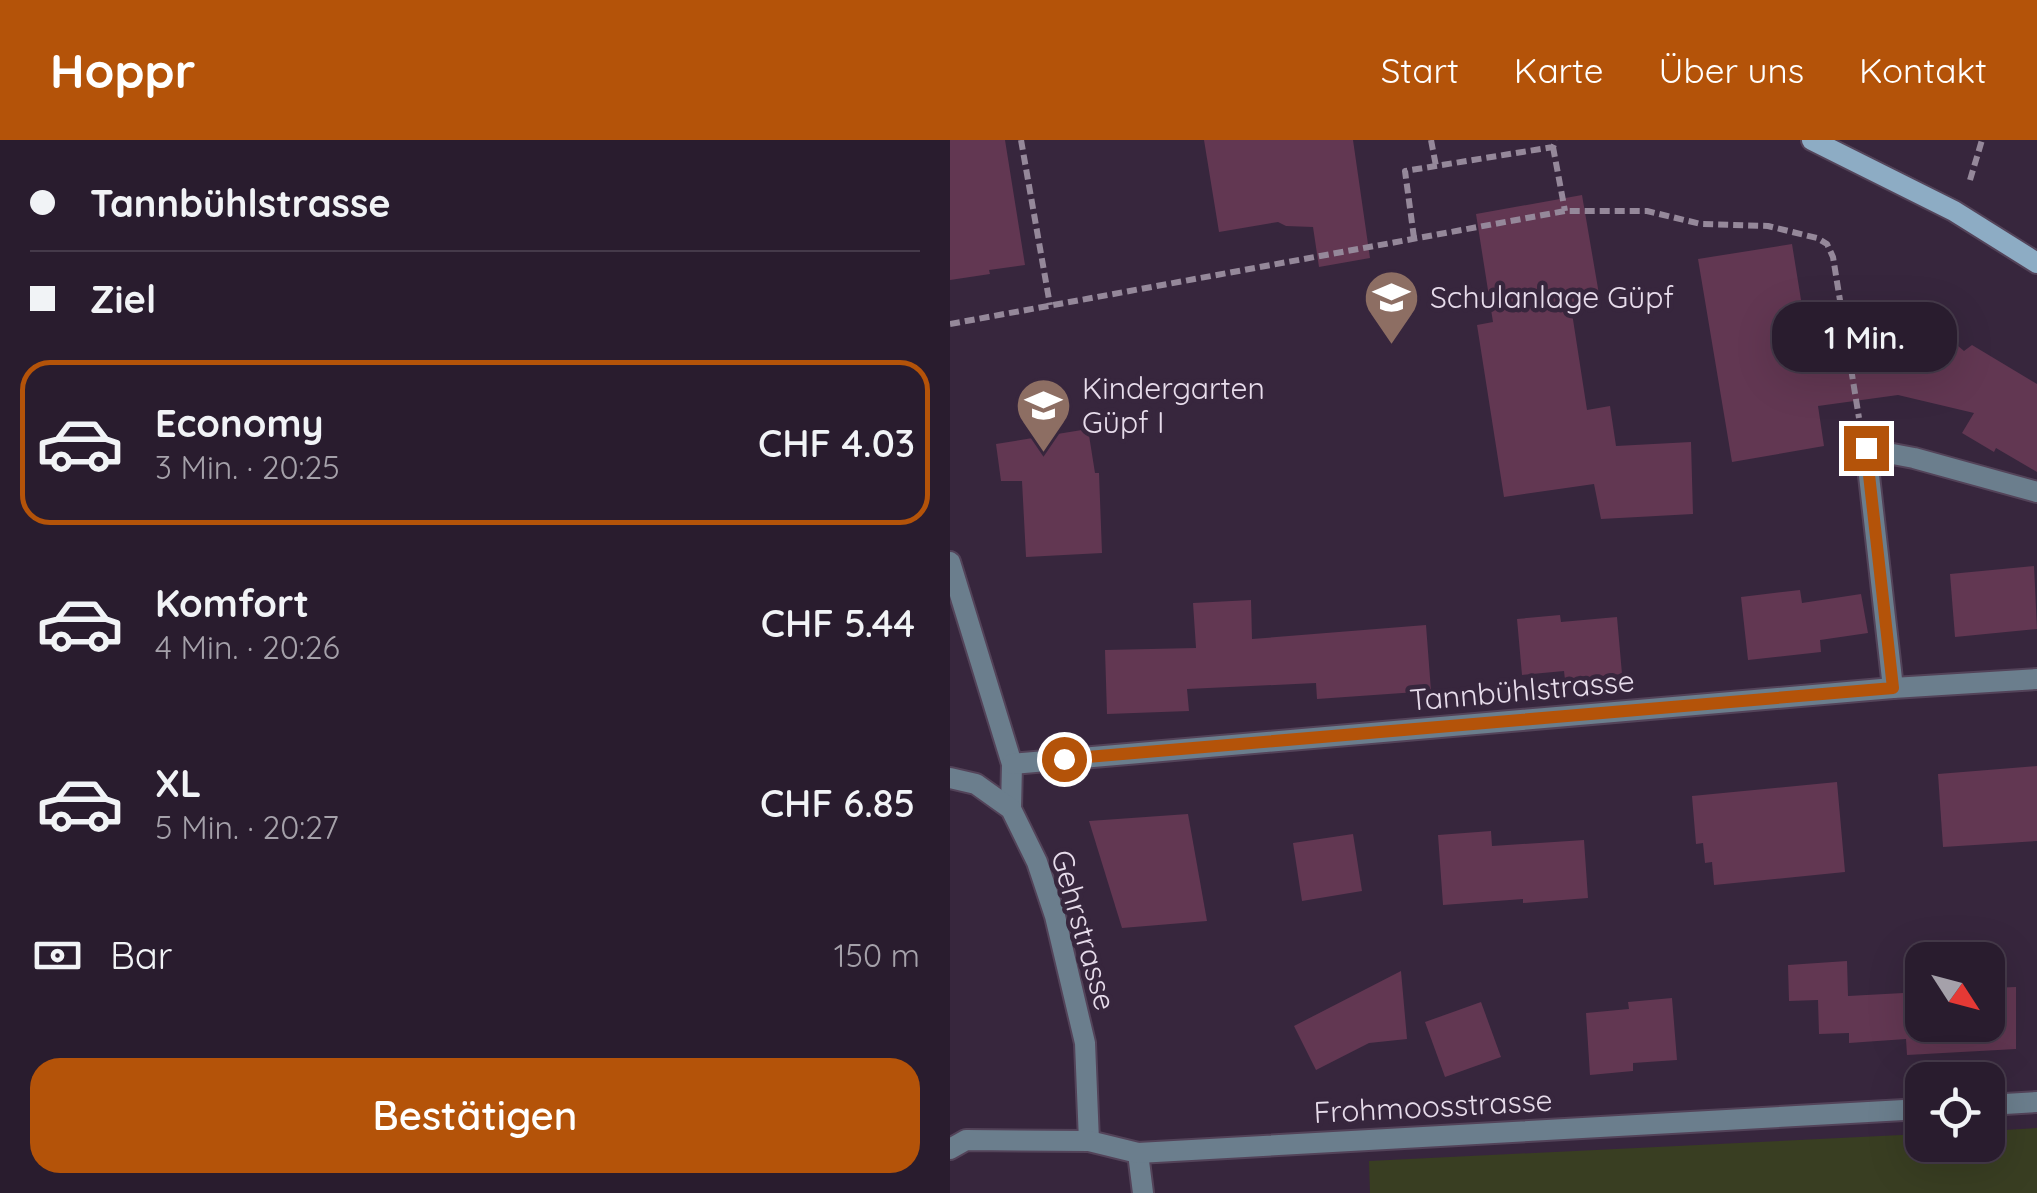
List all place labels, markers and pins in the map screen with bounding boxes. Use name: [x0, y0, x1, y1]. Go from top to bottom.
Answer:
school or university icon: Schulanlage Güpf: [1361, 267, 1421, 346]
place label: Schulanlage Güpf: [1430, 278, 1674, 316]
place label: Kindergarten Güpf I: [1082, 369, 1265, 441]
school or university icon: Kindergarten Güpf I: [1013, 375, 1073, 454]

